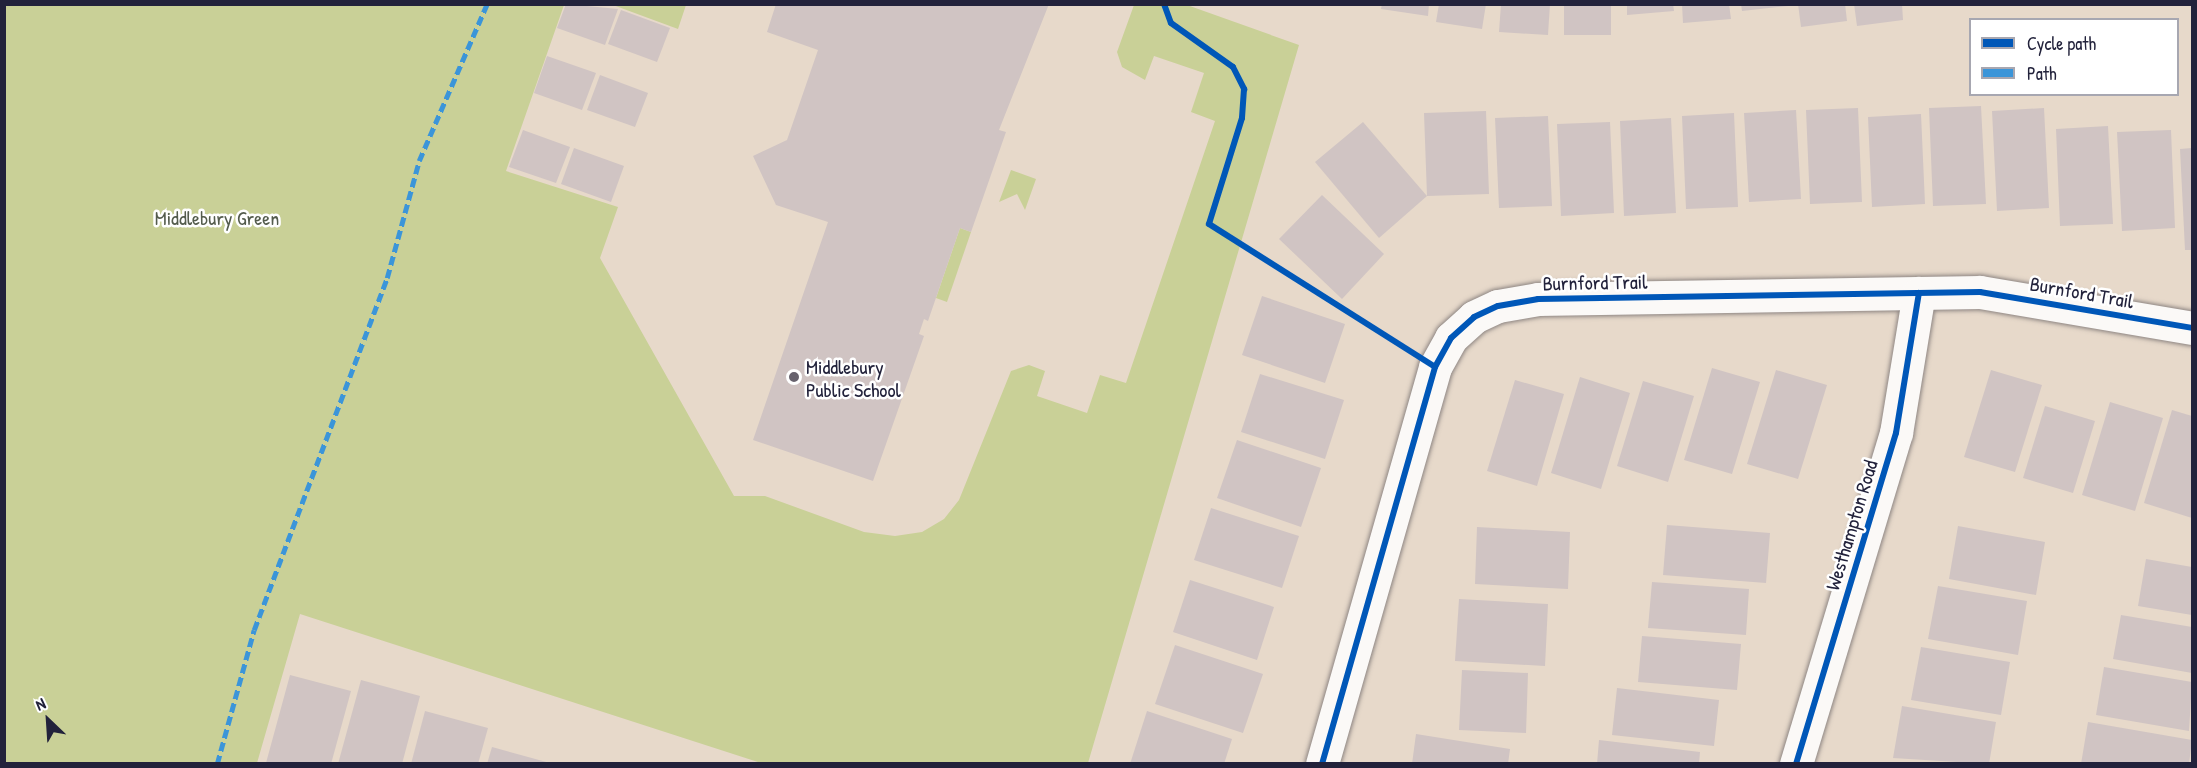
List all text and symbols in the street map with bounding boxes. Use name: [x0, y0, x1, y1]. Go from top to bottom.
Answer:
legend: [1969, 18, 2179, 96]
text: Cycle path: [2027, 31, 2096, 56]
text: Path: [2027, 61, 2056, 86]
park label: Middlebury Green: [155, 205, 279, 229]
street label: Burnford Trail: [1542, 269, 1648, 295]
street label: Burnford Trail: [2028, 271, 2136, 313]
place label: Middlebury Public School: [806, 354, 901, 401]
marker: Middlebury Public School: [787, 370, 801, 384]
street label: Westhampton Road: [1820, 457, 1882, 593]
north arrow: [18, 690, 78, 750]
text: N: [32, 692, 49, 715]

